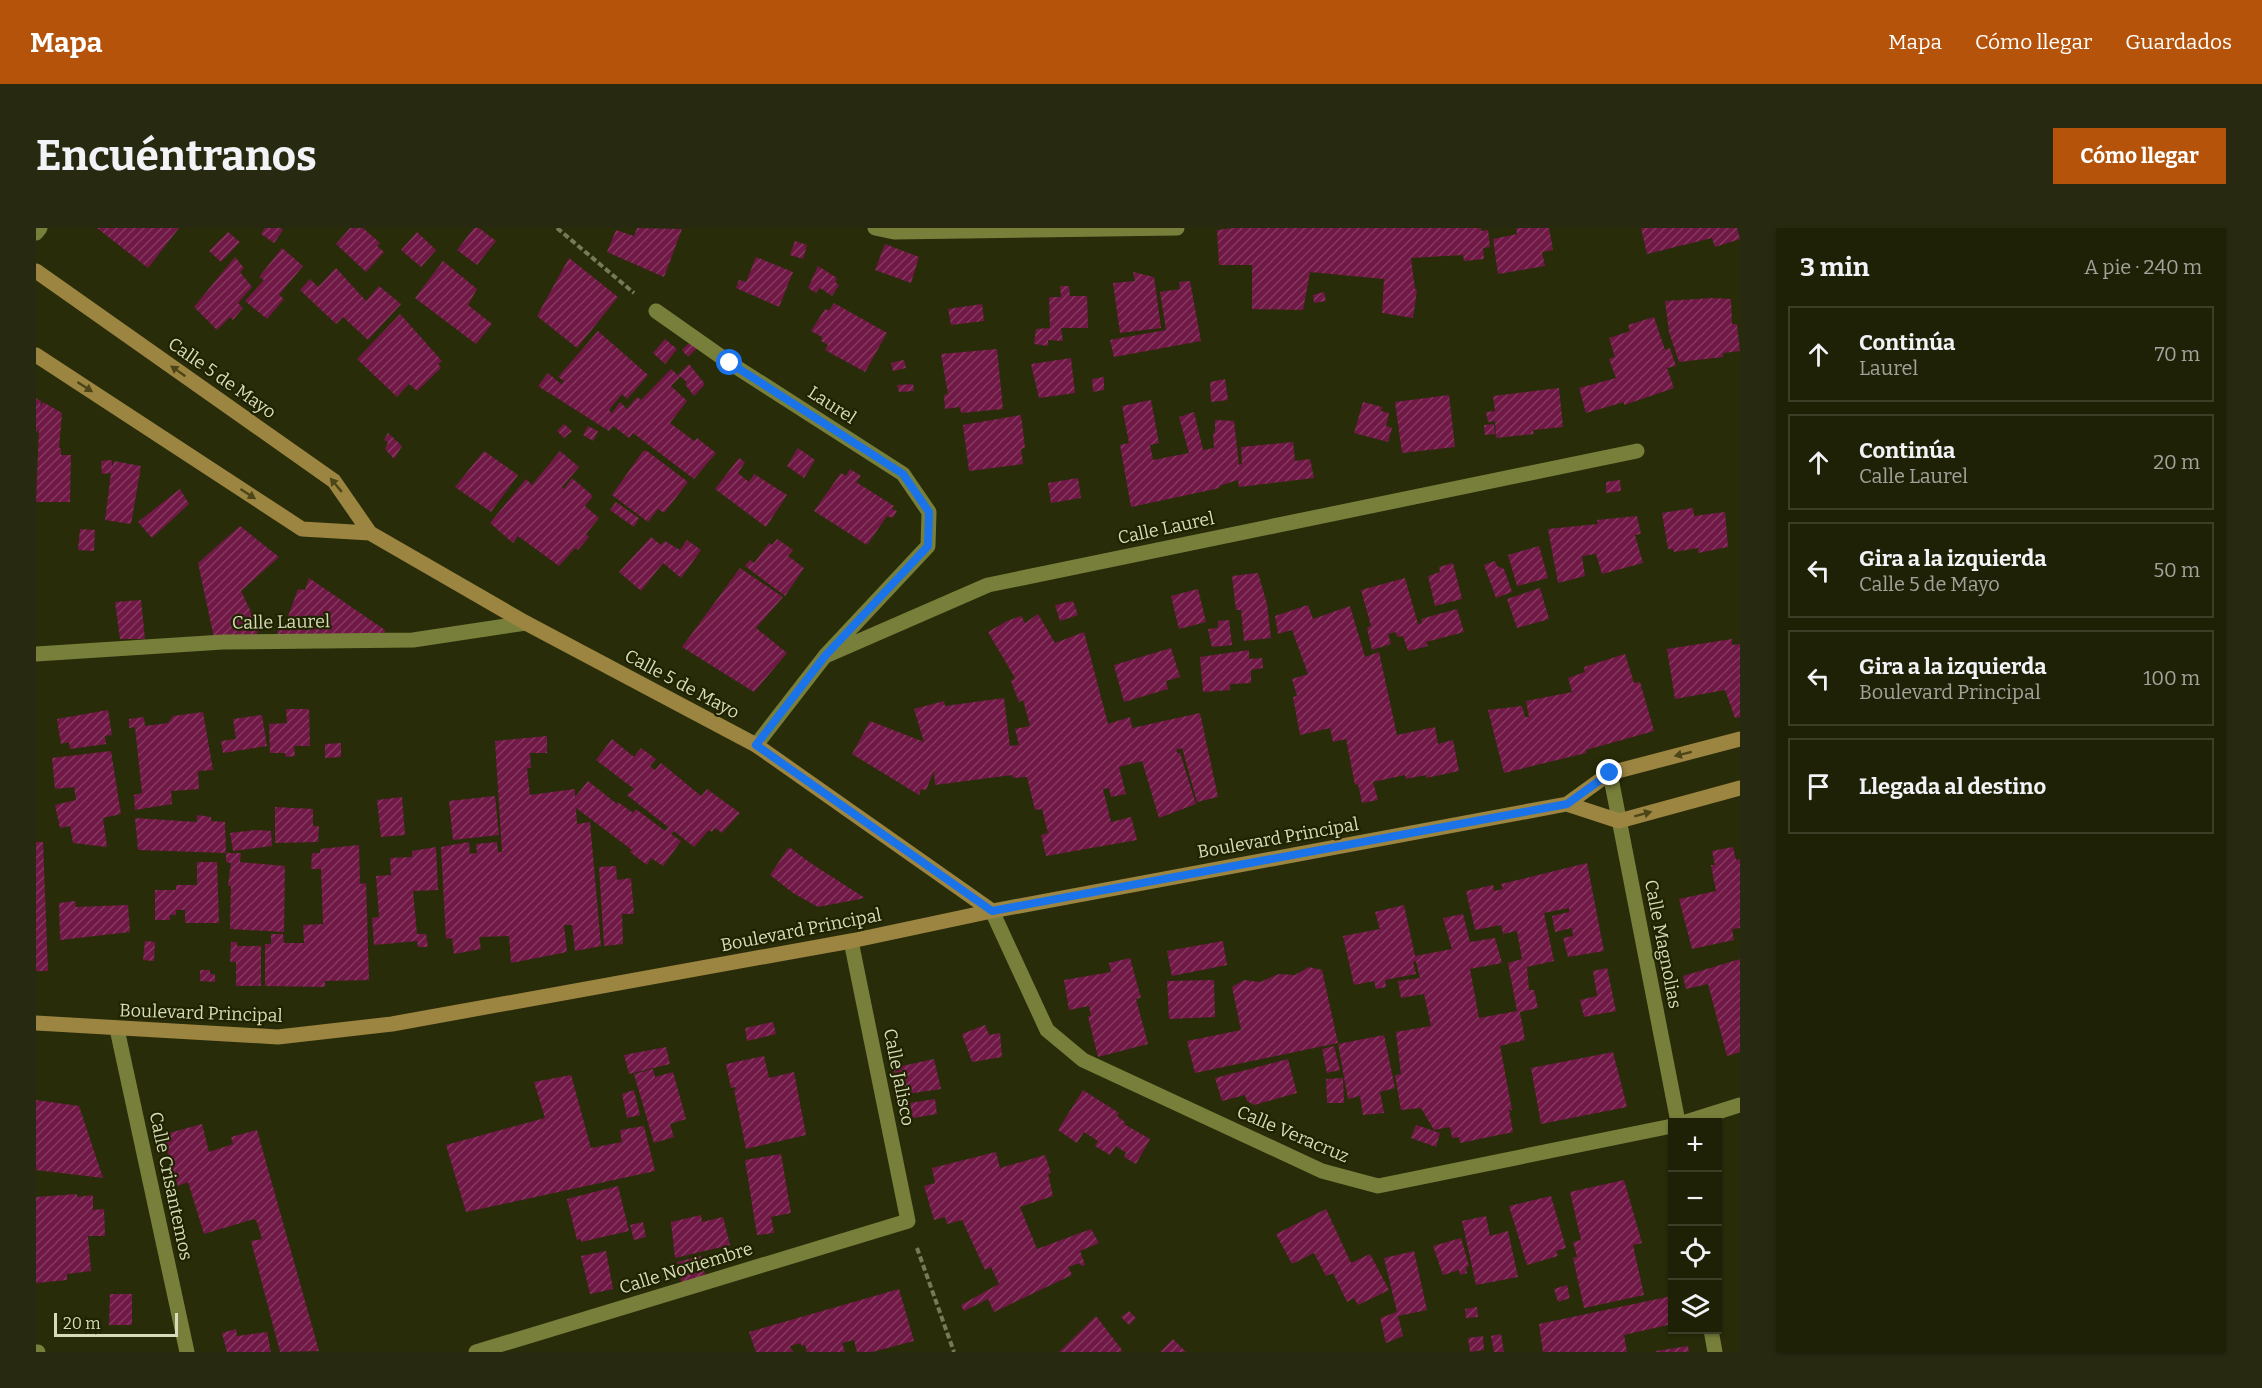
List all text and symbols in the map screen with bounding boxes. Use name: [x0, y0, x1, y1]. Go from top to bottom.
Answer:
text: Mapa: [30, 26, 103, 59]
text: Mapa: [1888, 29, 1942, 55]
text: Cómo llegar: [1975, 29, 2092, 55]
text: Guardados: [2125, 29, 2232, 55]
button: Cómo llegar: [2053, 128, 2226, 184]
text: Encuéntranos: [36, 131, 317, 181]
text: 3 min: [1800, 252, 1869, 283]
text: A pie · 240 m: [2084, 255, 2202, 279]
text: Continúa: [1859, 329, 1955, 356]
street label: Calle 5 de Mayo: [164, 333, 280, 423]
icon: ahead: [1802, 338, 1835, 371]
text: 70 m: [2154, 342, 2200, 366]
route start: [716, 349, 742, 375]
text: Laurel: [1859, 356, 1918, 380]
one-way arrow: [171, 365, 187, 377]
one-way arrow: [77, 381, 93, 392]
street label: Laurel: [804, 381, 860, 429]
text: Continúa: [1859, 437, 1955, 464]
icon: ahead: [1802, 446, 1835, 479]
text: 20 m: [2153, 450, 2200, 474]
text: Calle Laurel: [1859, 464, 1968, 488]
one-way arrow: [330, 478, 343, 493]
one-way arrow: [240, 488, 257, 499]
street label: Calle Laurel: [1116, 507, 1216, 549]
text: Gira a la izquierda: [1859, 545, 2047, 572]
icon: left: [1802, 554, 1835, 587]
text: 50 m: [2153, 558, 2200, 582]
text: Calle 5 de Mayo: [1859, 572, 2000, 596]
street label: Calle Laurel: [232, 610, 330, 634]
street label: Calle 5 de Mayo: [621, 645, 743, 723]
text: Gira a la izquierda: [1859, 653, 2047, 680]
icon: left: [1802, 662, 1835, 695]
text: 100 m: [2143, 666, 2200, 690]
text: Boulevard Principal: [1859, 680, 2041, 704]
one-way arrow: [1674, 749, 1692, 759]
route end: [1596, 759, 1622, 785]
icon: arrive: [1802, 770, 1835, 803]
text: Llegada al destino: [1859, 773, 2046, 800]
one-way arrow: [1634, 809, 1652, 819]
street label: Boulevard Principal: [1196, 813, 1360, 863]
street label: Calle Magnolias: [1640, 878, 1686, 1010]
street label: Boulevard Principal: [719, 904, 883, 956]
street label: Boulevard Principal: [119, 999, 283, 1027]
street label: Calle Jalisco: [879, 1026, 919, 1128]
street label: Calle Veracruz: [1234, 1101, 1352, 1167]
street label: Calle Crisantemos: [145, 1110, 197, 1262]
map controls: [1668, 1118, 1722, 1334]
button: +: [1668, 1118, 1722, 1172]
button: −: [1668, 1172, 1722, 1226]
button: locate: [1668, 1226, 1722, 1280]
street label: Calle Noviembre: [617, 1237, 755, 1299]
button: layers: [1668, 1280, 1722, 1334]
scale bar: [54, 1310, 178, 1338]
text: 20 m: [63, 1314, 100, 1333]

